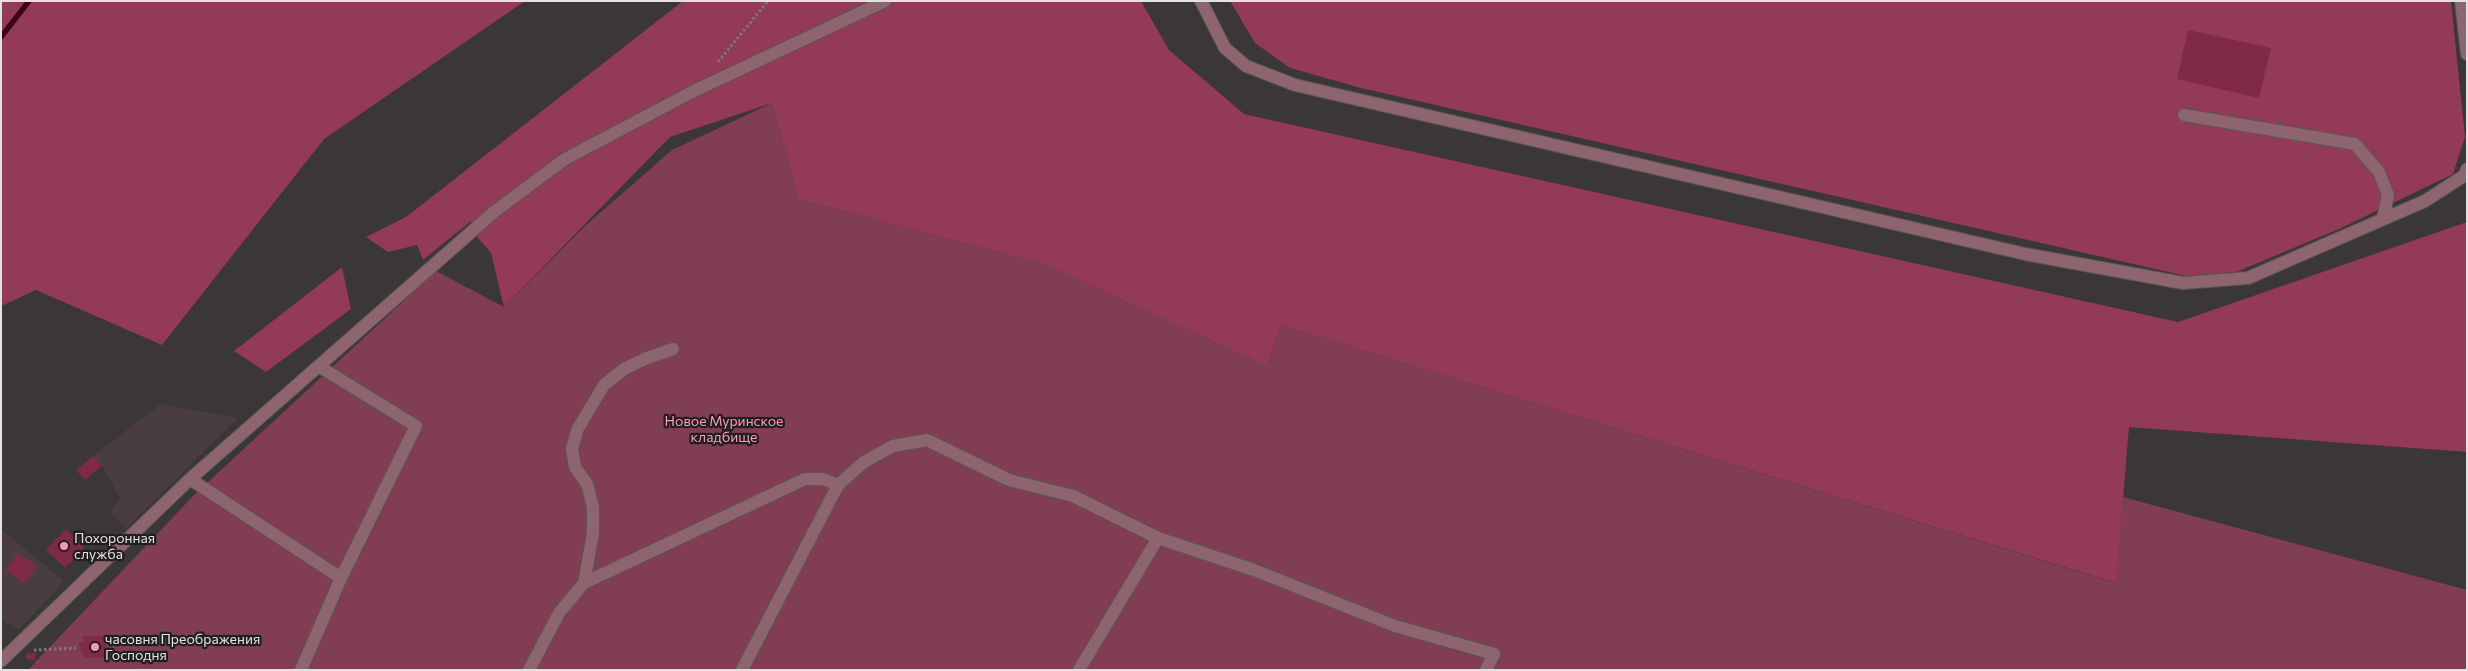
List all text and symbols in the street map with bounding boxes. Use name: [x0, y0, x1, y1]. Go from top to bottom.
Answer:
park label: Новое Муринское кладбище: [665, 413, 783, 446]
place label: Похоронная служба: [74, 530, 155, 562]
marker: Похоронная служба: [58, 540, 70, 552]
place label: часовня Преображения Господня: [105, 631, 260, 664]
marker: часовня Преображения Господня: [89, 641, 101, 653]

